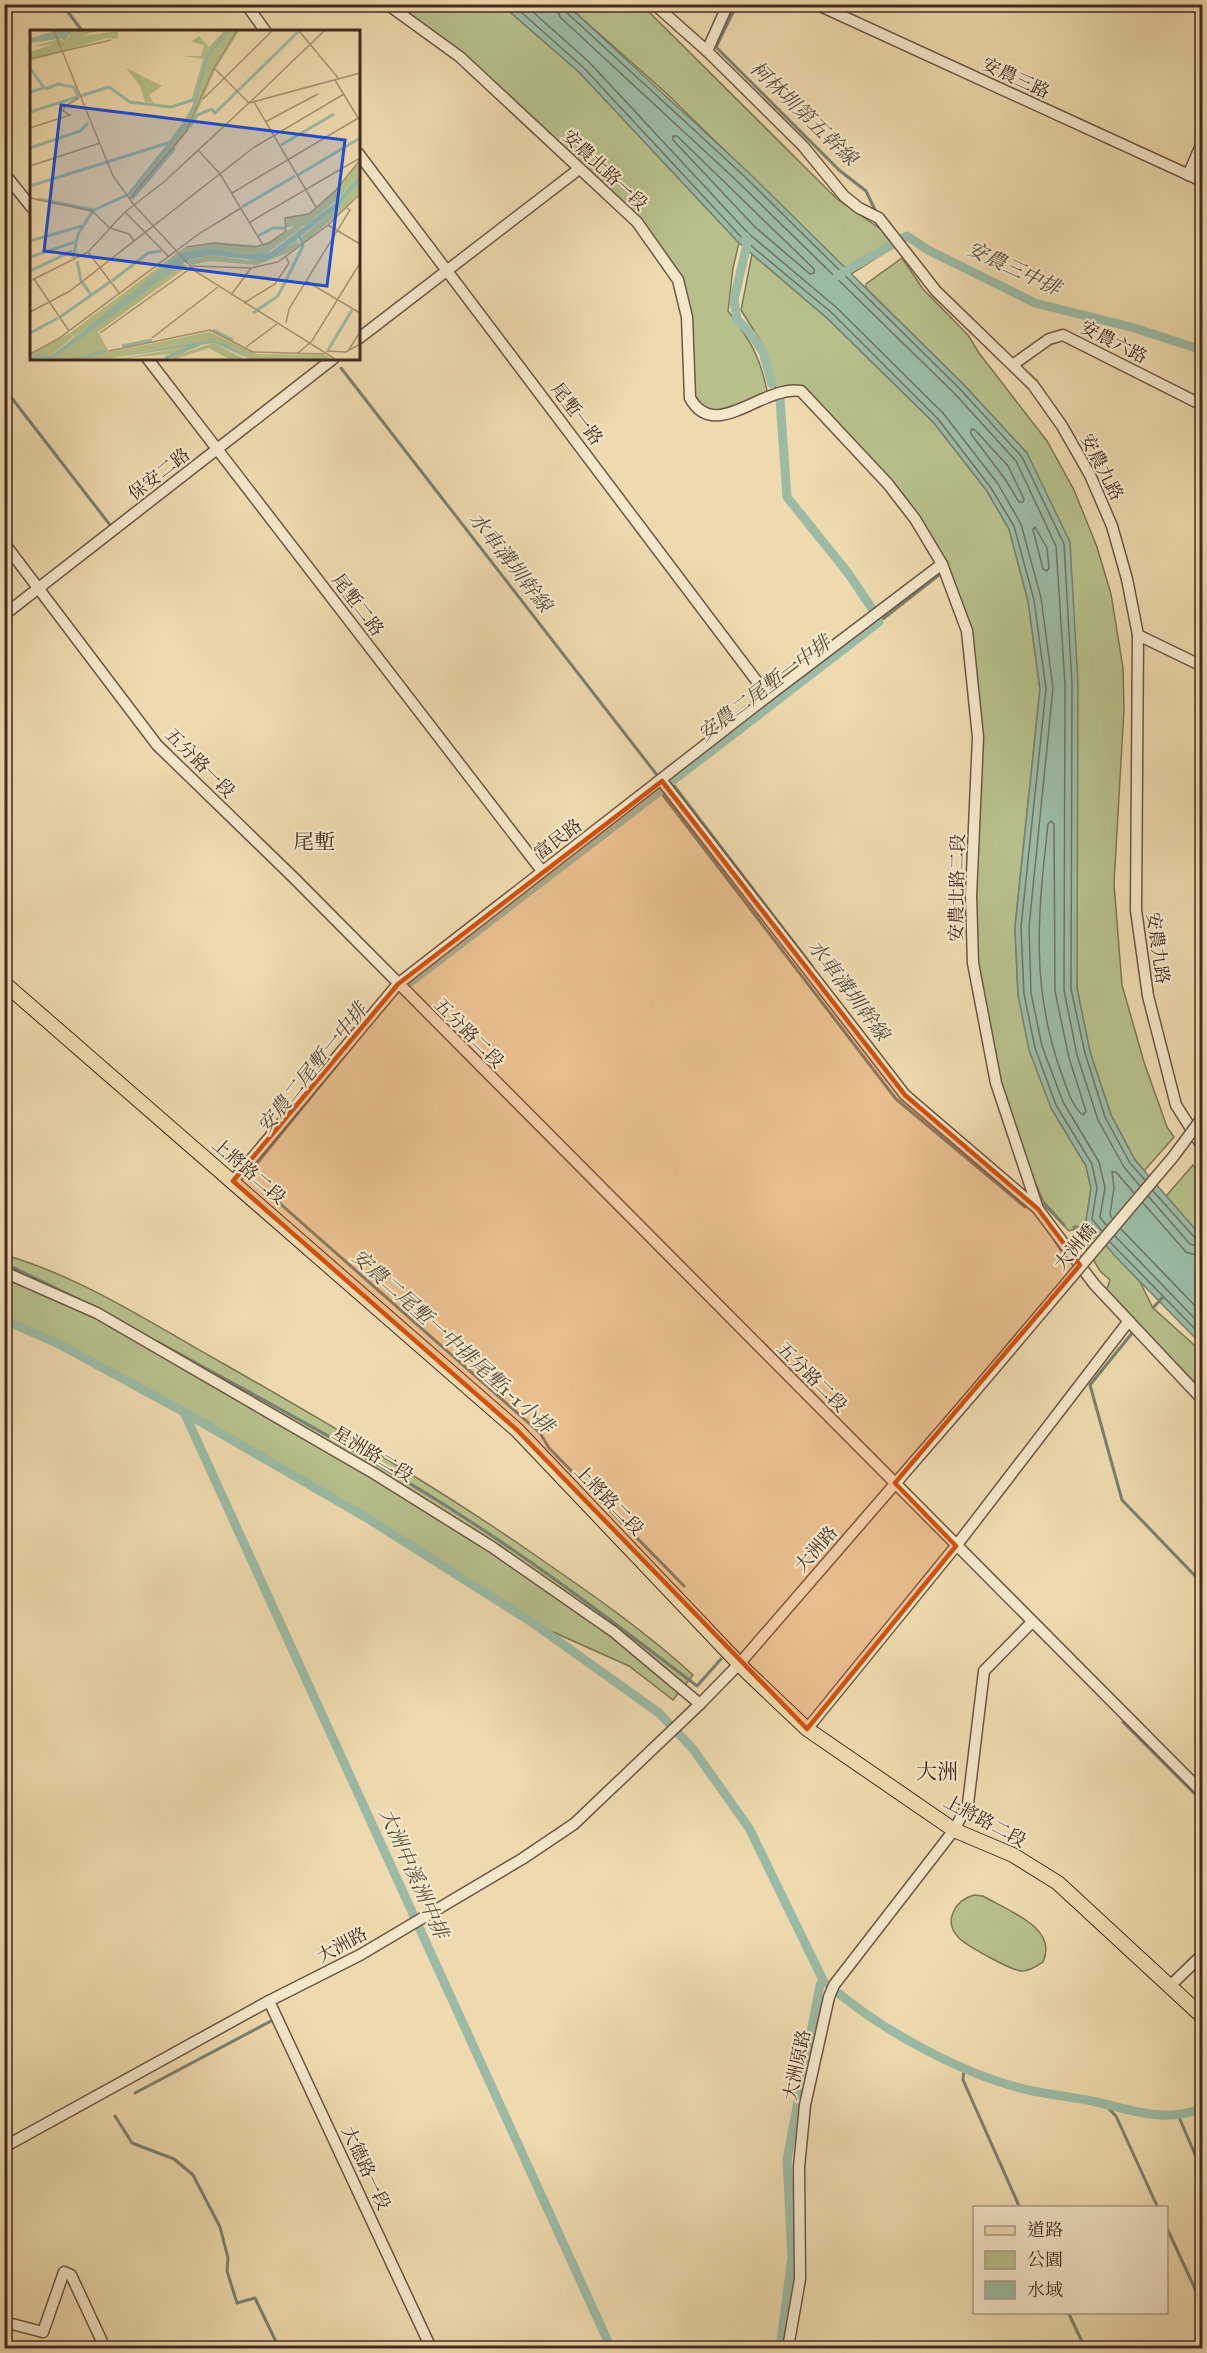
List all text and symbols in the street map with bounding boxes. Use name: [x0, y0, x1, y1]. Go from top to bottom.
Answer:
inset map: [30, 30, 360, 360]
street label: 安農三路: [978, 54, 1053, 105]
water label: 柯林圳第五幹線: [744, 56, 863, 173]
street label: 安農北路一段: [557, 126, 651, 216]
water label: 安農三中排: [963, 237, 1067, 303]
street label: 安農六路: [1076, 317, 1151, 370]
street label: 尾塹一路: [545, 379, 607, 451]
street label: 安農九路: [1074, 430, 1127, 505]
street label: 保安二路: [124, 444, 195, 506]
water label: 水車溝圳幹線: [463, 508, 558, 619]
street label: 尾塹二路: [326, 570, 388, 642]
water label: 安農二尾塹一中排: [693, 629, 839, 747]
street label: 五分路一段: [159, 724, 239, 804]
street label: 富民路: [530, 815, 587, 866]
district label: 尾塹: [293, 830, 335, 857]
street label: 安農北路二段: [946, 834, 971, 942]
street label: 安農九路: [1140, 911, 1173, 985]
water label: 水車溝圳幹線: [802, 935, 895, 1048]
street label: 五分路二段: [428, 994, 508, 1074]
water label: 安農二尾塹一中排: [253, 997, 375, 1139]
street label: 上將路二段: [207, 1134, 290, 1210]
street label: 大洲橋: [1050, 1220, 1102, 1276]
water label: 安農二尾塹一中排尾塹1-1小排: [346, 1245, 560, 1442]
street label: 五分路二段: [771, 1338, 851, 1418]
street label: 星洲路二段: [328, 1422, 417, 1488]
street label: 上將路二段: [568, 1461, 647, 1541]
street label: 大洲路: [791, 1522, 844, 1578]
district label: 大洲: [916, 1760, 958, 1787]
street label: 上將路二段: [939, 1791, 1029, 1854]
water label: 大洲中溪洲中排: [373, 1805, 454, 1945]
street label: 大洲路: [313, 1923, 372, 1969]
street label: 大洲原路: [780, 2028, 817, 2103]
street label: 大德路一段: [335, 2123, 394, 2214]
legend: [973, 2206, 1168, 2314]
text: 道路: [1027, 2220, 1063, 2243]
text: 公園: [1027, 2250, 1063, 2273]
text: 水域: [1027, 2280, 1063, 2303]

